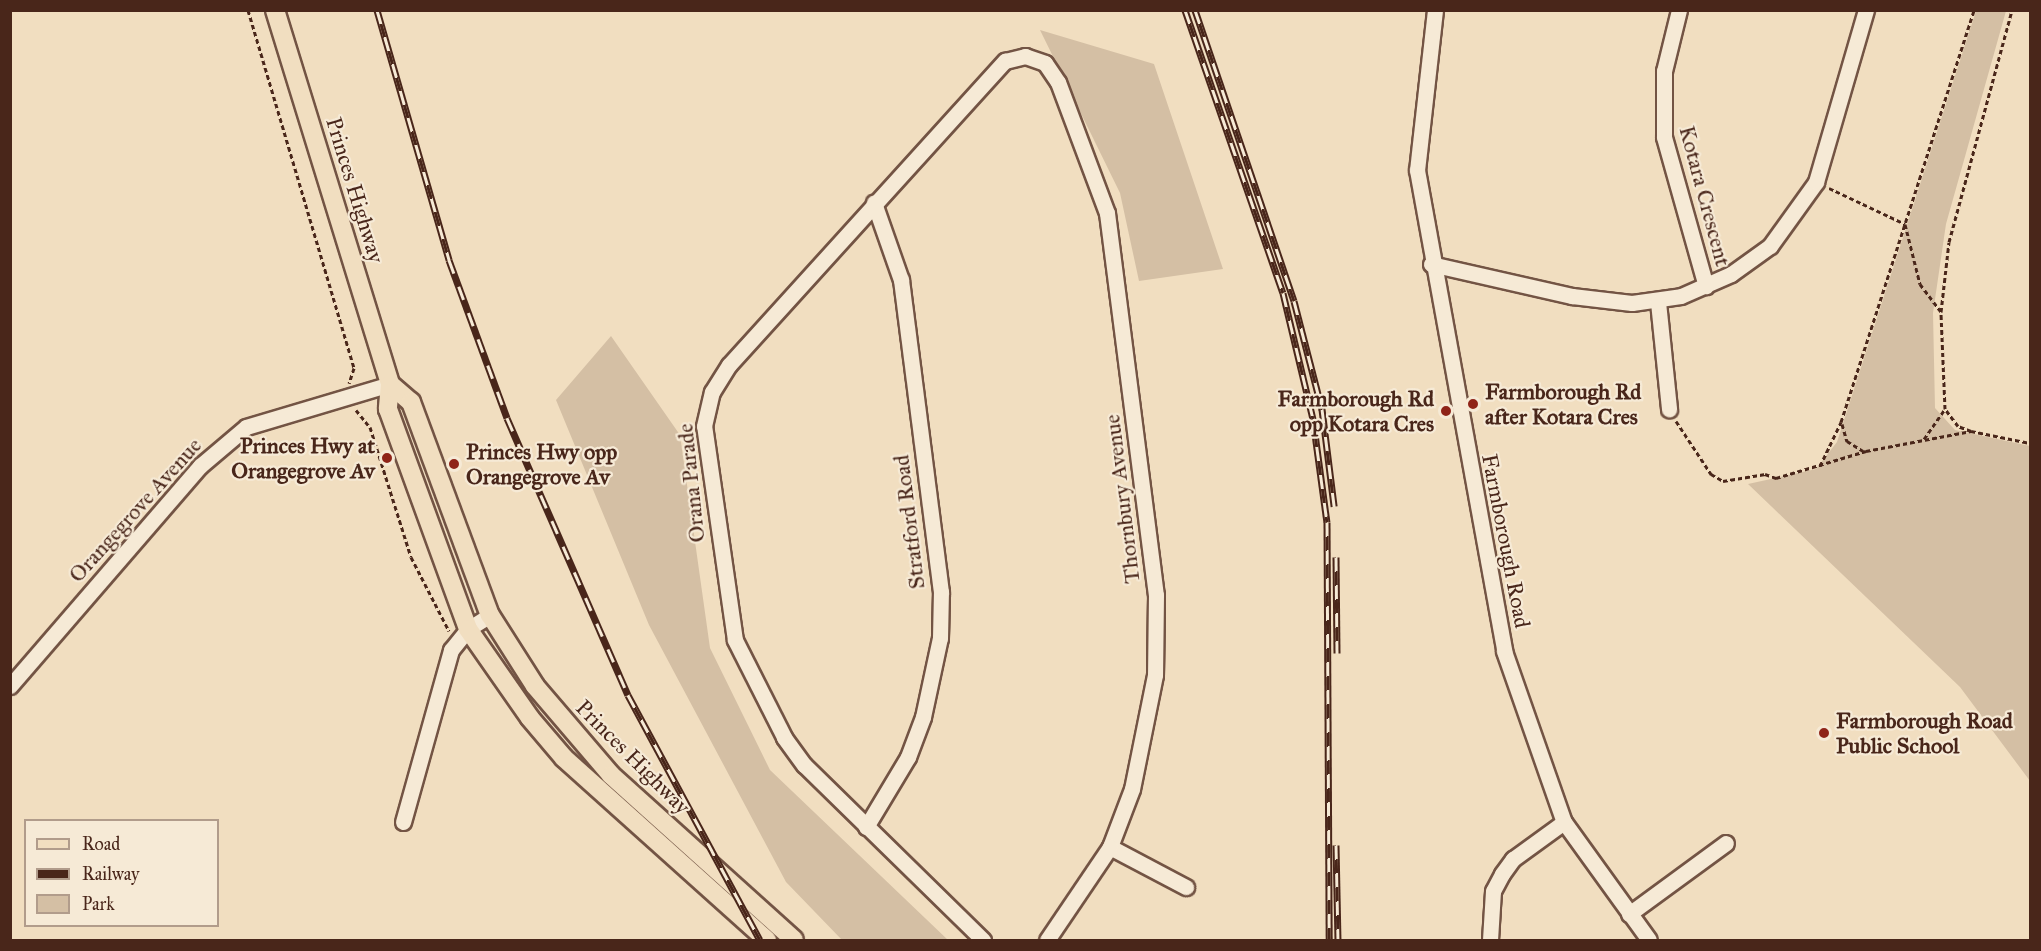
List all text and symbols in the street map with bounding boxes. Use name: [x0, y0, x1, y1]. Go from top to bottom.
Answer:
street label: Princes Highway: [320, 114, 390, 266]
street label: Kotara Crescent: [1674, 123, 1736, 269]
place label: Farmborough Rd after Kotara Cres: [1485, 378, 1641, 430]
place label: Farmborough Rd opp Kotara Cres: [1278, 385, 1434, 436]
marker: Farmborough Rd after Kotara Cres: [1466, 397, 1480, 411]
marker: Farmborough Rd opp Kotara Cres: [1439, 404, 1453, 418]
street label: Thornbury Avenue: [1099, 413, 1145, 585]
street label: Orana Parade: [672, 422, 710, 544]
street label: Orangegrove Avenue: [63, 432, 207, 588]
place label: Princes Hwy at Orangegrove Av: [231, 432, 375, 484]
place label: Princes Hwy opp Orangegrove Av: [466, 438, 617, 490]
marker: Princes Hwy at Orangegrove Av: [380, 451, 394, 465]
street label: Farmborough Road: [1476, 452, 1536, 630]
street label: Stratford Road: [888, 453, 930, 591]
marker: Princes Hwy opp Orangegrove Av: [447, 457, 461, 471]
street label: Princes Highway: [570, 694, 696, 820]
place label: Farmborough Road Public School: [1836, 707, 2013, 758]
marker: Farmborough Road Public School: [1817, 726, 1831, 740]
legend: [24, 819, 219, 927]
text: Road: [82, 833, 120, 855]
text: Railway: [82, 863, 139, 885]
text: Park: [82, 893, 115, 915]

